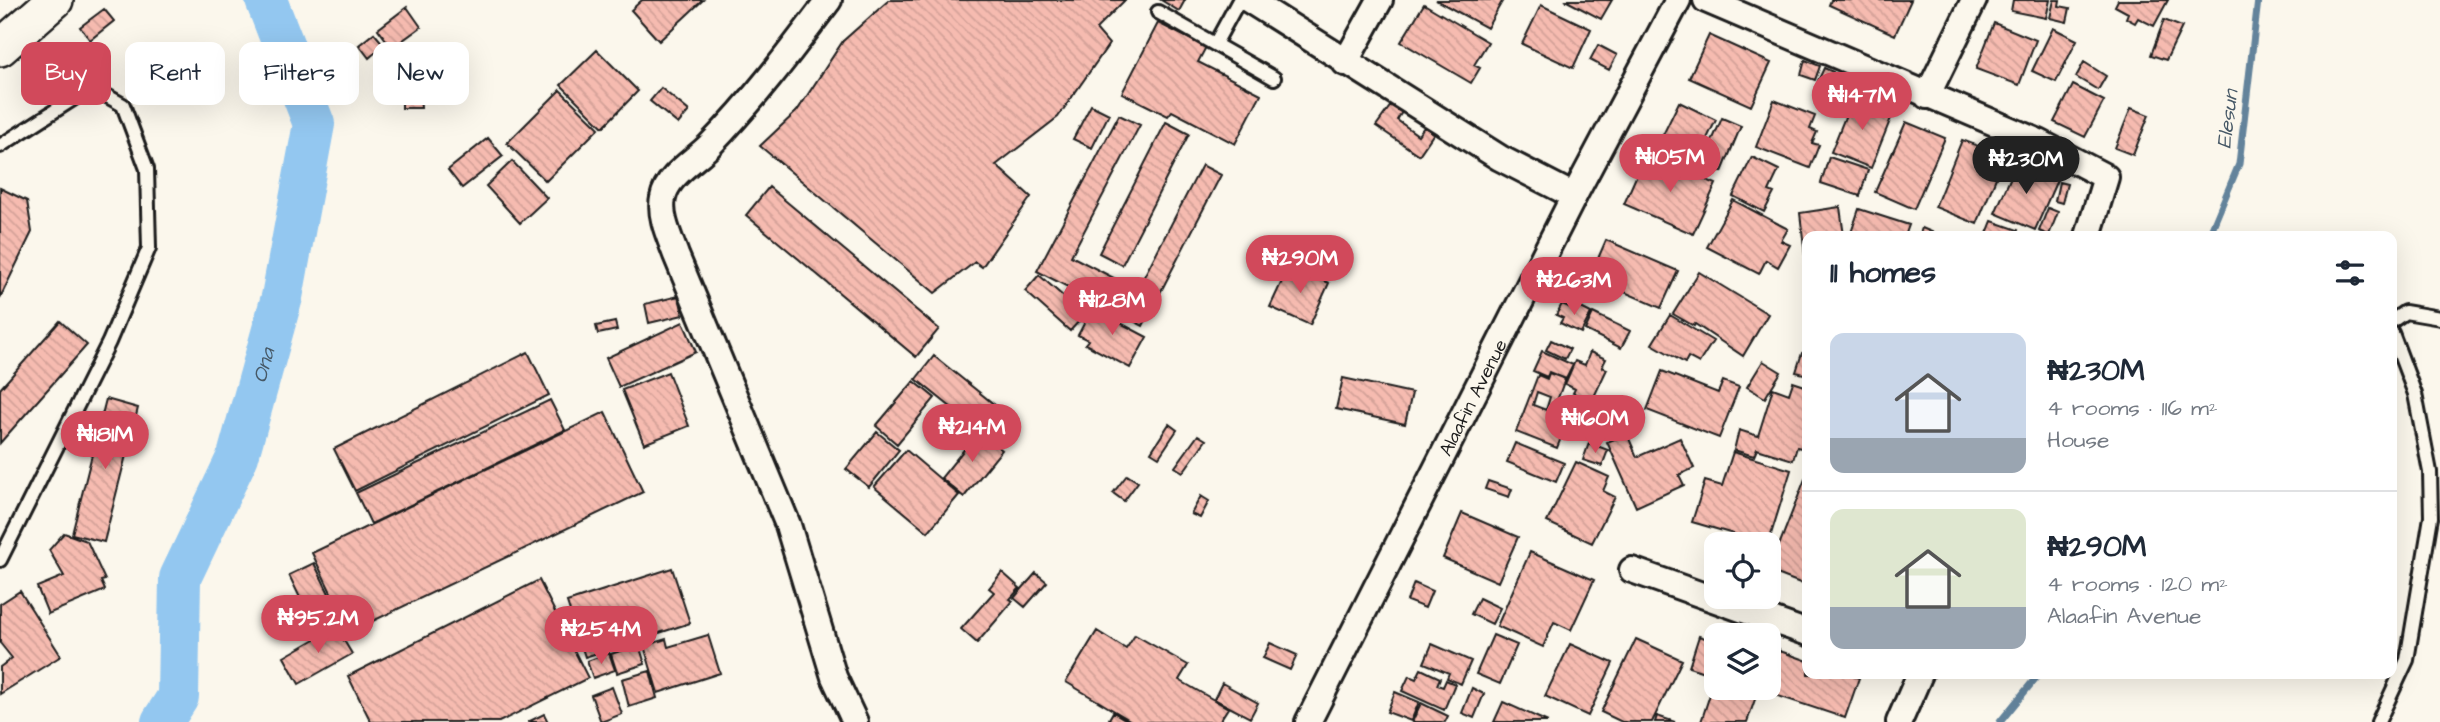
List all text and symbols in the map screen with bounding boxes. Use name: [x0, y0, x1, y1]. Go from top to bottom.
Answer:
chip: Buy: [21, 42, 111, 105]
chip: Rent: [125, 42, 225, 105]
chip: Filters: [239, 42, 359, 105]
chip: New: [373, 42, 469, 105]
pin: ₦147M: [1813, 72, 1911, 132]
text: ₦147M: [1828, 79, 1896, 111]
water label: Elesun: [2210, 87, 2246, 150]
pin: ₦105M: [1621, 134, 1719, 194]
pin: ₦230M: [1977, 136, 2075, 196]
text: ₦105M: [1635, 141, 1705, 173]
text: ₦230M: [1988, 143, 2064, 175]
pin: ₦290M: [1251, 236, 1349, 295]
text: ₦290M: [1262, 242, 1338, 274]
text: 11 homes: [1830, 252, 1936, 294]
icon: filters: [2331, 254, 2369, 292]
pin: ₦263M: [1525, 258, 1623, 317]
text: ₦263M: [1537, 264, 1611, 296]
pin: ₦128M: [1063, 278, 1161, 337]
text: ₦128M: [1079, 284, 1145, 316]
street label: Alaafin Avenue: [1433, 335, 1514, 461]
water label: Ona: [245, 343, 283, 386]
text: ₦230M: [2047, 350, 2145, 392]
icon: home: [1886, 361, 1970, 445]
text: 4 rooms · 116 m²: [2047, 392, 2218, 424]
pin: ₦160M: [1546, 396, 1644, 455]
text: ₦160M: [1561, 402, 1629, 434]
pin: ₦214M: [923, 405, 1021, 464]
text: ₦214M: [938, 411, 1006, 443]
pin: ₦181M: [56, 412, 154, 471]
text: ₦181M: [77, 418, 133, 450]
text: House: [2047, 424, 2110, 456]
text: ₦290M: [2047, 526, 2147, 568]
map controls: [1704, 532, 1781, 700]
button: locate: [1704, 532, 1781, 609]
icon: home: [1886, 537, 1970, 621]
text: 4 rooms · 120 m²: [2047, 568, 2228, 600]
pin: ₦95.2M: [261, 596, 375, 655]
text: Alaafin Avenue: [2047, 600, 2201, 632]
text: ₦95.2M: [277, 602, 359, 634]
pin: ₦254M: [552, 606, 650, 666]
text: ₦254M: [561, 613, 641, 645]
button: layers: [1704, 623, 1781, 700]

